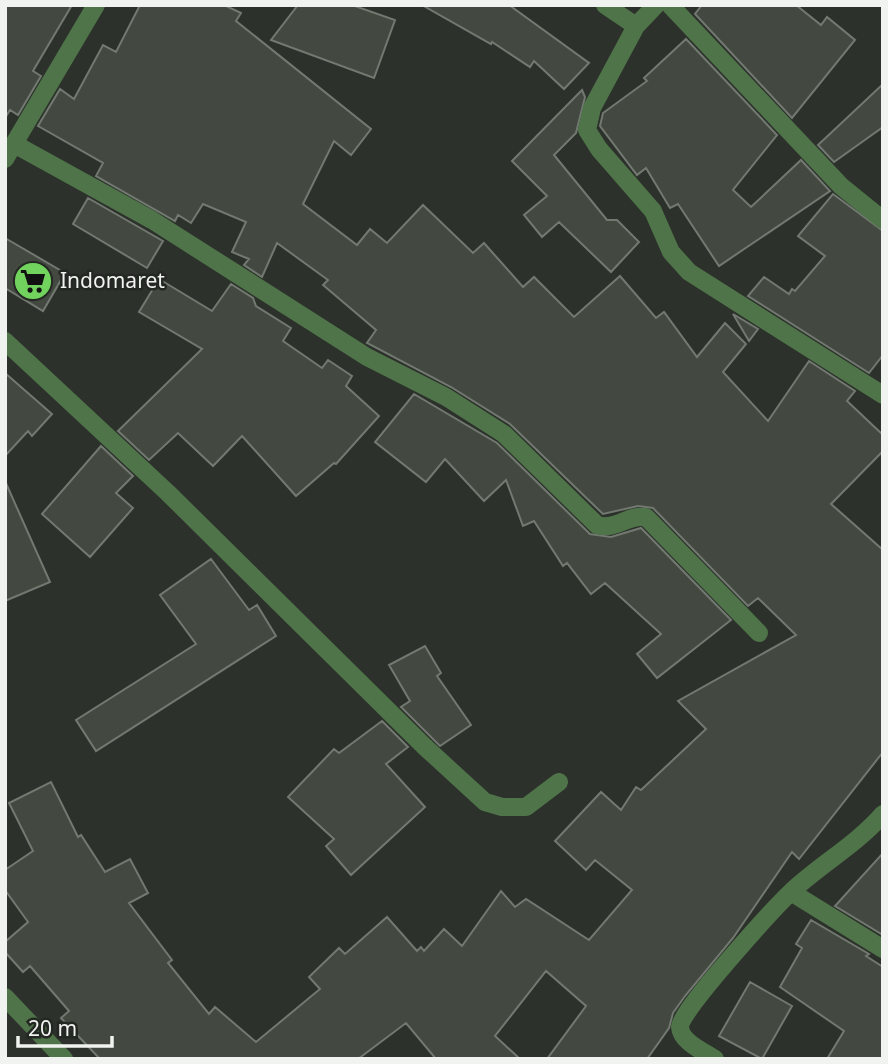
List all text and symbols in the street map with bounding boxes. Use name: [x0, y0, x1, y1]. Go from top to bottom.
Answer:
supermarket icon: Indomaret: [12, 260, 54, 302]
place label: Indomaret: [60, 266, 165, 294]
scale bar: [18, 1004, 112, 1048]
text: 20 m: [28, 1014, 77, 1042]

